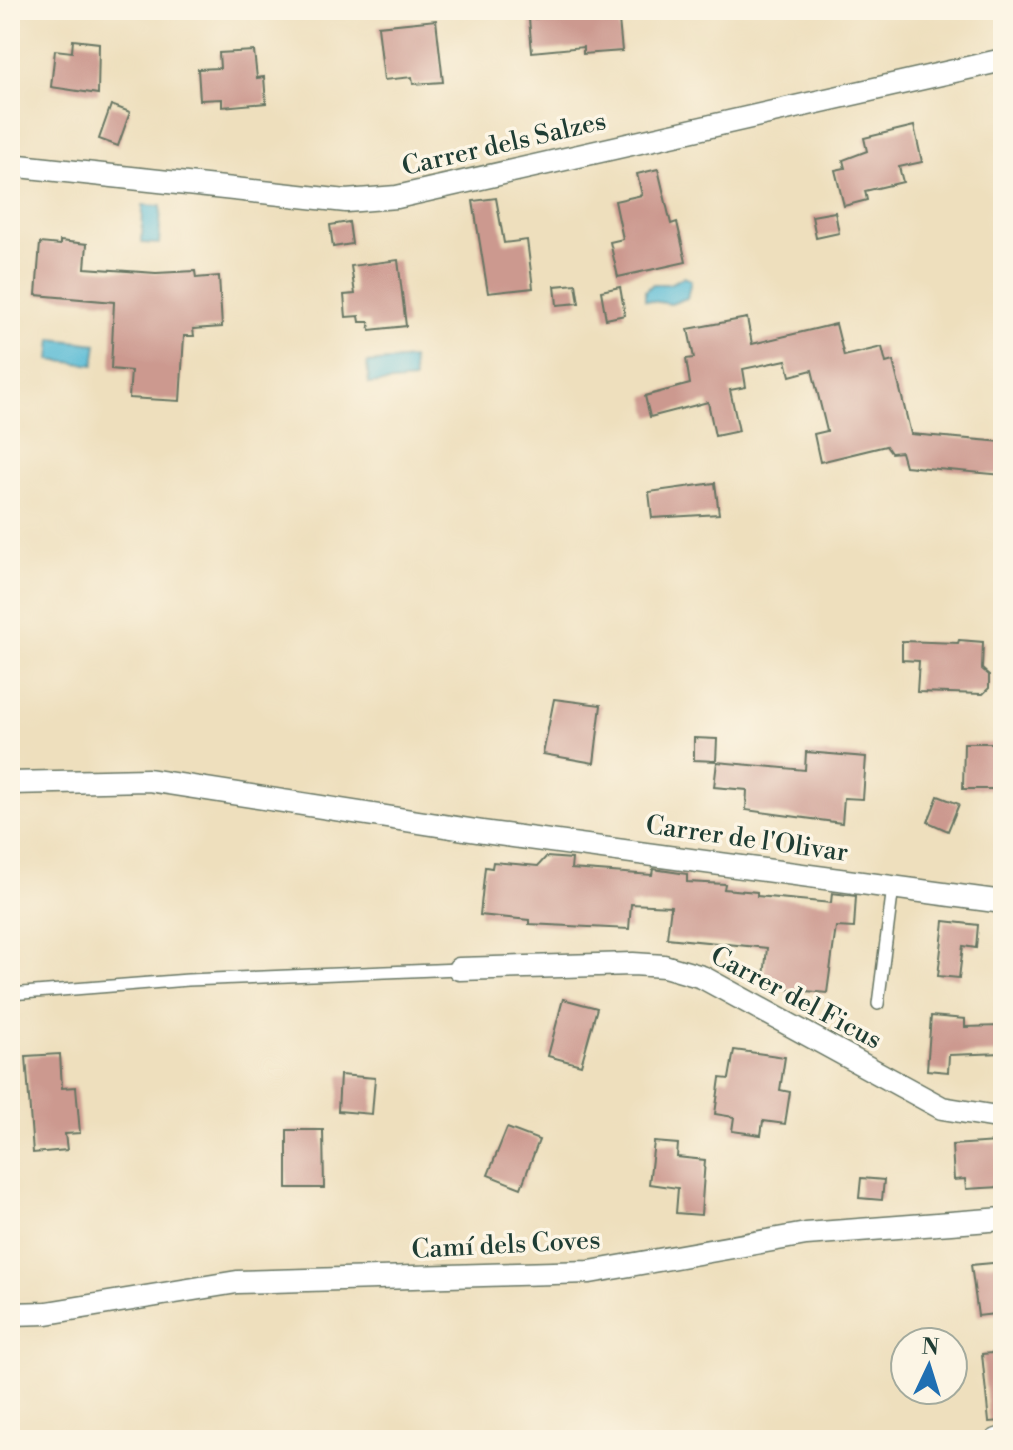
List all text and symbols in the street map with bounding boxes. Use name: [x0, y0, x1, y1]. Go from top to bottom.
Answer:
street label: Carrer dels Salzes: [399, 105, 609, 183]
street label: Carrer de l'Olivar: [644, 809, 850, 869]
street label: Carrer del Ficus: [705, 939, 887, 1057]
street label: Camí dels Coves: [411, 1224, 601, 1266]
north arrow: [889, 1326, 969, 1406]
text: N: [921, 1333, 941, 1362]

